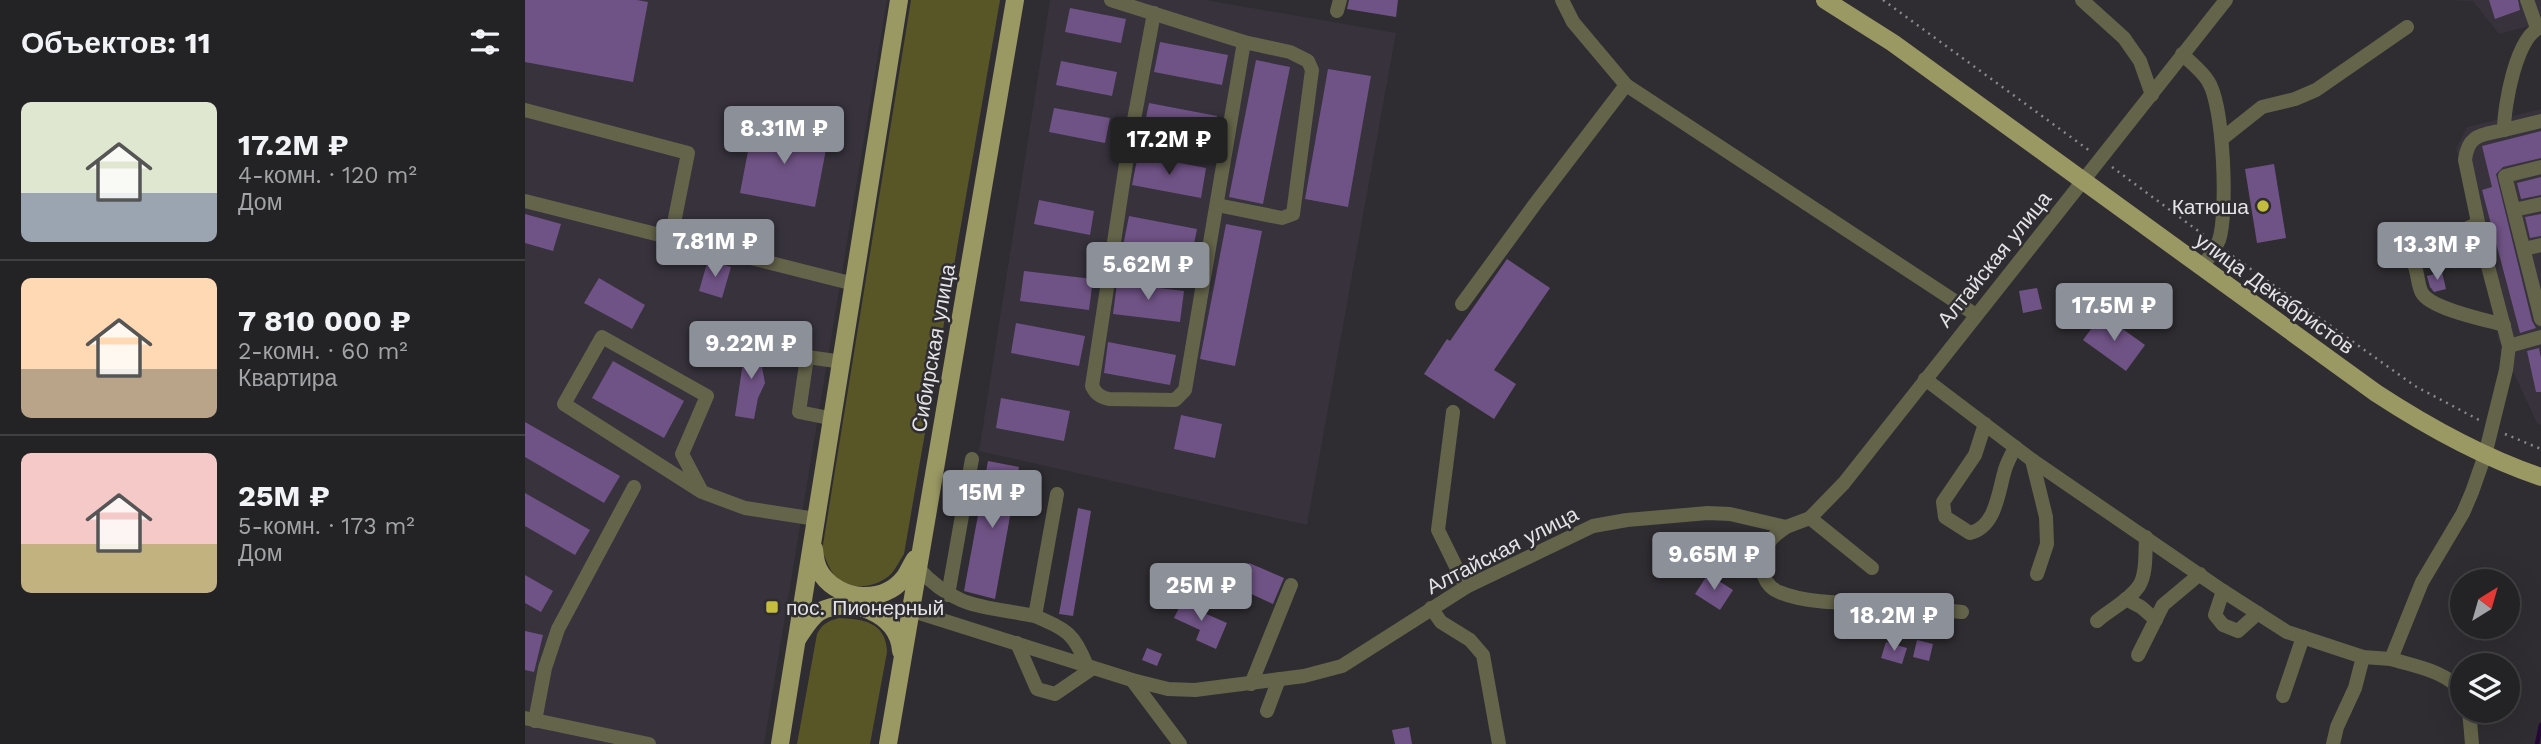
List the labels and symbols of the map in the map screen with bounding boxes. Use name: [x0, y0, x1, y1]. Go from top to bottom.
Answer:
pin: 8.31M ₽: [719, 106, 849, 166]
pin: 17.2M ₽: [1104, 118, 1234, 177]
street label: Алтайская улица: [1932, 186, 2057, 332]
place label: Катюша: [2172, 194, 2249, 219]
marker: Катюша: [2255, 198, 2271, 214]
pin: 7.81M ₽: [650, 219, 780, 279]
pin: 13.3M ₽: [2372, 222, 2502, 282]
street label: улица Декабристов: [2191, 227, 2359, 359]
pin: 5.62M ₽: [1083, 243, 1213, 302]
street label: Сибирская улица: [906, 262, 960, 434]
pin: 17.5M ₽: [2049, 284, 2179, 343]
pin: 9.22M ₽: [686, 322, 816, 381]
pin: 15M ₽: [943, 470, 1041, 530]
street label: Алтайская улица: [1422, 501, 1582, 599]
pin: 9.65M ₽: [1649, 532, 1779, 592]
pin: 25M ₽: [1152, 564, 1250, 623]
north arrow: [2450, 569, 2520, 639]
pin: 18.2M ₽: [1829, 594, 1959, 653]
place label: пос. Пионерный: [786, 595, 944, 620]
marker: пос. Пионерный: [764, 599, 780, 615]

